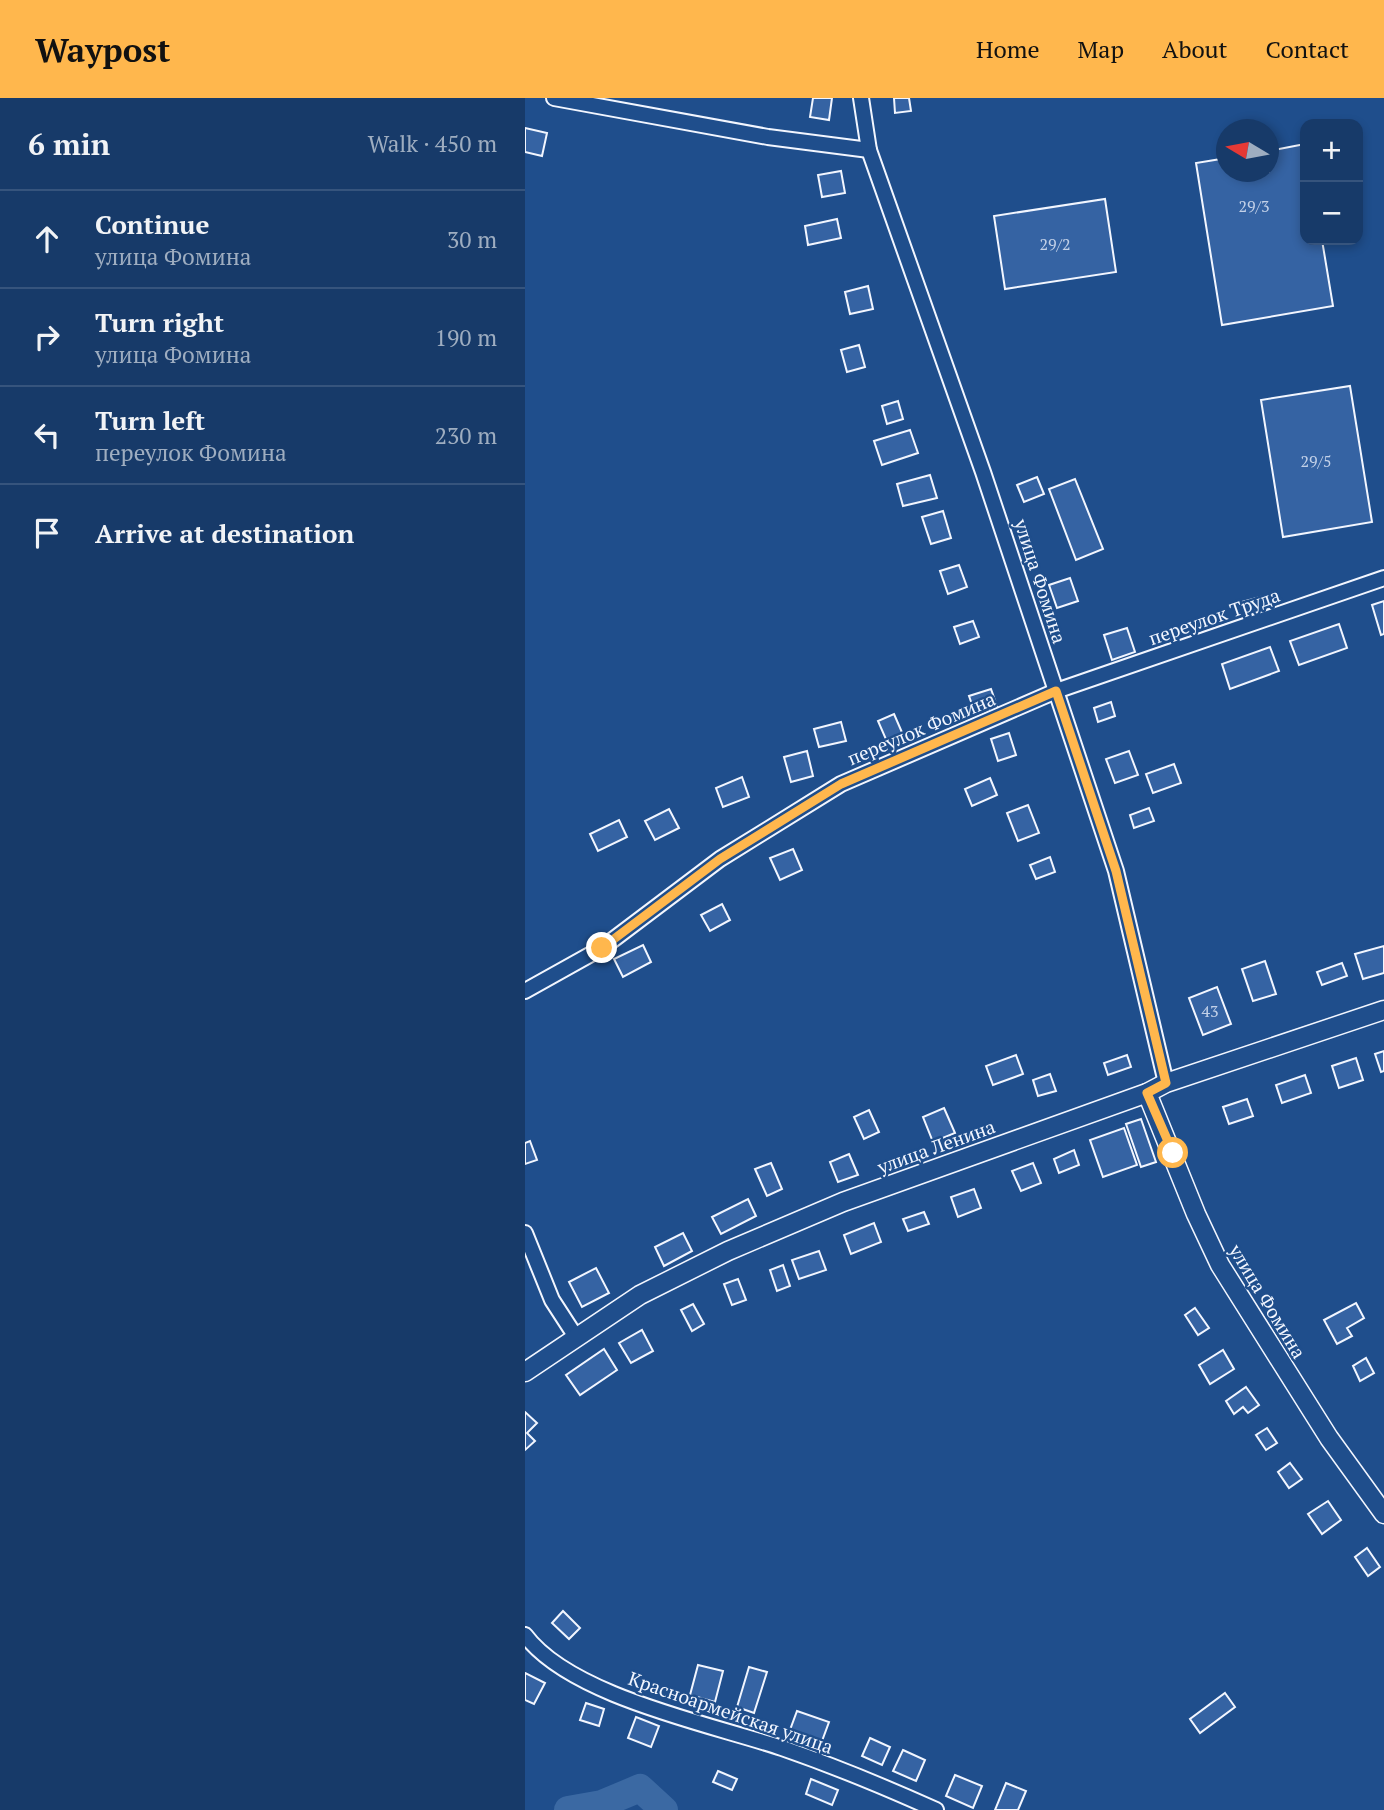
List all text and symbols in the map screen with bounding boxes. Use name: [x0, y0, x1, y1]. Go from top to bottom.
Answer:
text: Waypost: [35, 28, 170, 71]
text: Home: [976, 33, 1040, 65]
text: Map: [1078, 33, 1124, 65]
text: About: [1162, 33, 1228, 65]
text: Contact: [1266, 33, 1349, 65]
north arrow: [1216, 119, 1279, 182]
map controls: [1300, 119, 1363, 245]
button: +: [1300, 119, 1363, 182]
text: 6 min: [28, 124, 110, 164]
text: Walk · 450 m: [368, 128, 497, 159]
button: −: [1300, 182, 1363, 245]
house number: 29/3: [1238, 195, 1270, 217]
text: Continue: [95, 207, 209, 241]
icon: ahead: [28, 220, 66, 258]
text: 30 m: [447, 224, 497, 255]
house number: 29/2: [1039, 233, 1071, 255]
text: улица Фомина: [95, 241, 251, 272]
text: Turn right: [95, 305, 224, 339]
icon: right: [28, 318, 66, 356]
text: 190 m: [435, 322, 497, 353]
text: улица Фомина: [95, 339, 251, 370]
text: Turn left: [95, 403, 205, 437]
icon: left: [28, 416, 66, 454]
text: 230 m: [435, 420, 497, 451]
text: переулок Фомина: [95, 437, 287, 468]
house number: 29/5: [1300, 450, 1332, 472]
icon: arrive: [28, 514, 66, 552]
street label: улица Фомина: [1009, 515, 1073, 647]
text: Arrive at destination: [95, 516, 354, 550]
street label: переулок Труда: [1145, 582, 1283, 650]
street label: переулок Фомина: [843, 685, 999, 770]
route end: [586, 932, 617, 963]
house number: 43: [1201, 1000, 1219, 1022]
street label: улица Ленина: [873, 1113, 999, 1179]
route start: [1157, 1137, 1188, 1168]
street label: улица Фомина: [1223, 1238, 1312, 1363]
street label: Красноармейская улица: [625, 1665, 837, 1759]

